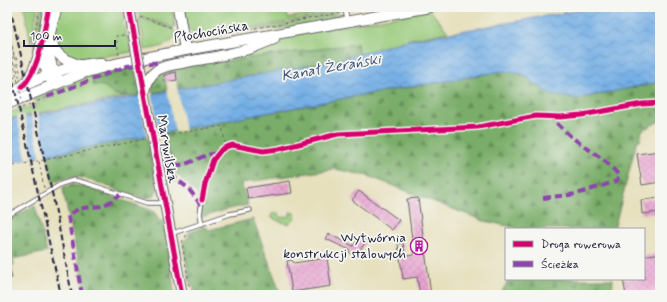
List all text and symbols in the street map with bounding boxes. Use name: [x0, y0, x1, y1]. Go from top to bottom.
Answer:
street label: Płochocińska: [172, 17, 250, 47]
scale bar: [24, 22, 115, 48]
text: 100 m: [30, 29, 62, 45]
water label: Kanał Żerański: [280, 49, 384, 87]
street label: Marywilska: [152, 113, 182, 185]
legend: [505, 228, 645, 280]
place label: Wytwórnia konstrukcji stalowych: [283, 229, 406, 263]
building icon: Wytwórnia konstrukcji stalowych: [409, 236, 429, 256]
text: Droga rowerowa: [541, 237, 621, 253]
text: Ścieżka: [541, 257, 579, 273]

